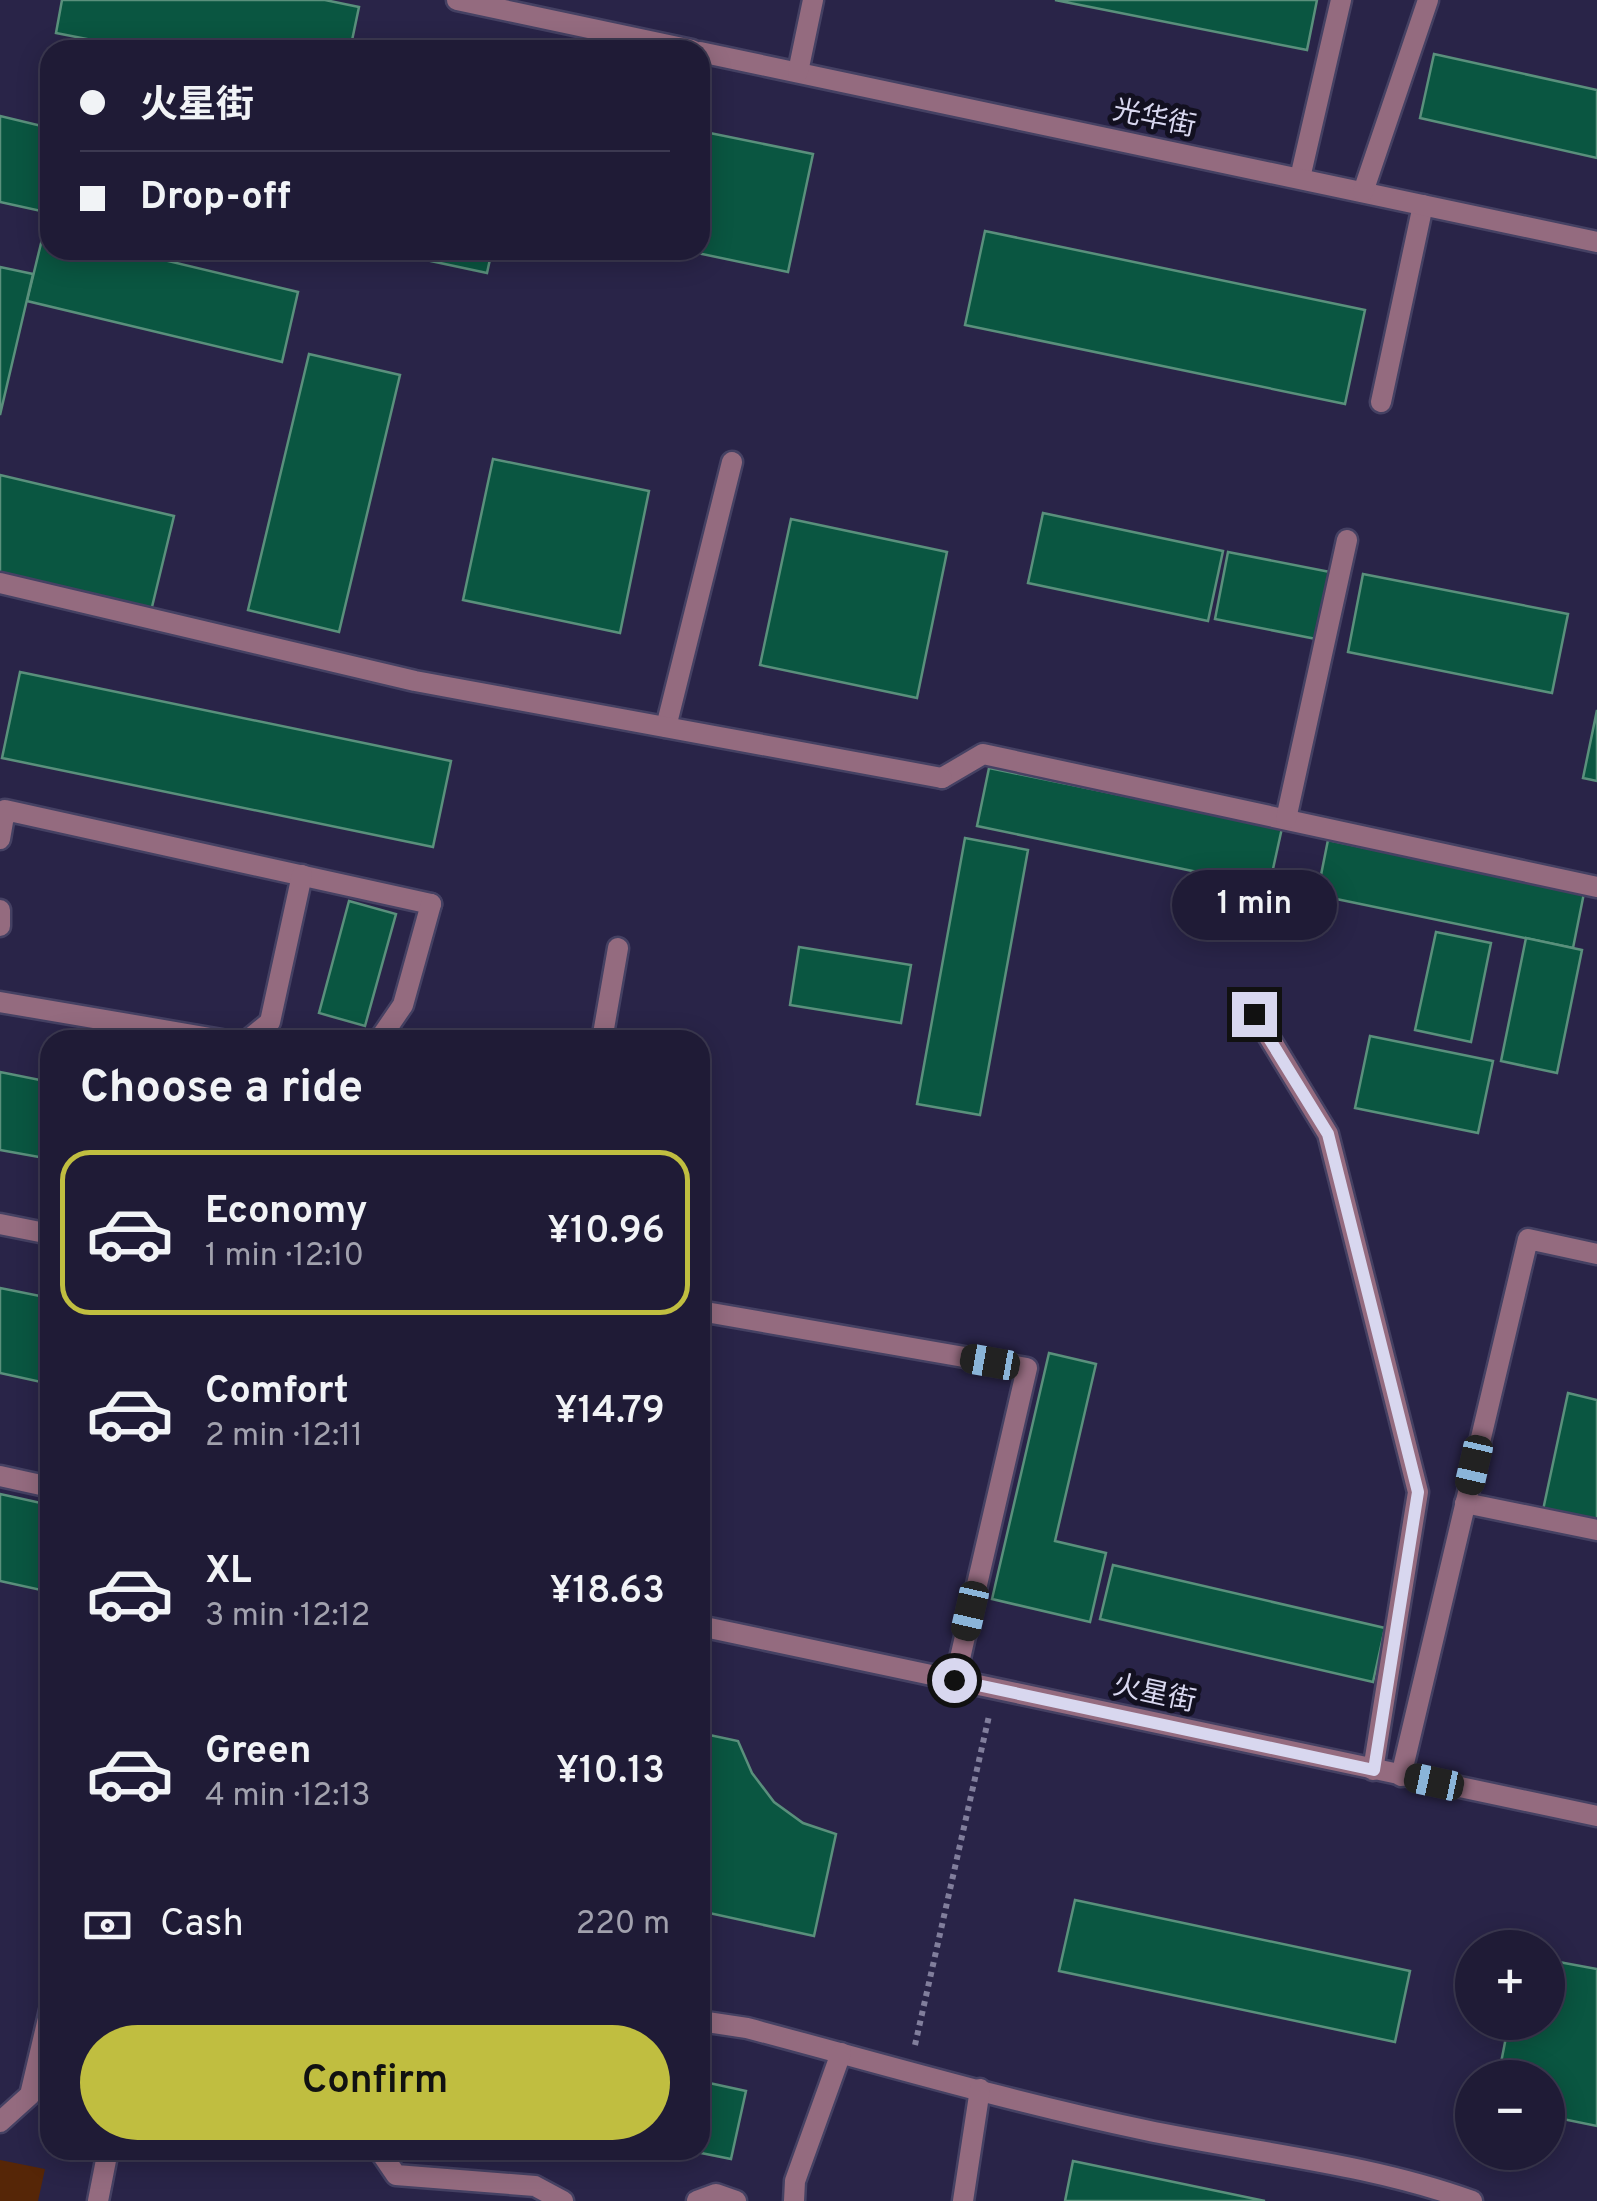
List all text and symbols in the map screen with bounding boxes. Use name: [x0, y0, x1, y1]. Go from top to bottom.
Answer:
text: 火星街: [140, 83, 254, 132]
street label: 光华街: [1109, 94, 1199, 146]
text: Drop-off: [140, 174, 291, 223]
callout: 1 min: [1172, 869, 1336, 939]
text: 1 min: [1217, 885, 1292, 925]
route end: [1232, 992, 1277, 1037]
text: Choose a ride: [80, 1061, 363, 1118]
icon: car: [85, 1188, 175, 1278]
text: Economy: [205, 1188, 367, 1237]
text: ¥10.96: [548, 1208, 665, 1257]
text: 1 min · 12:10: [205, 1237, 364, 1277]
car: [958, 1342, 1022, 1382]
icon: car: [85, 1368, 175, 1458]
text: Comfort: [205, 1368, 349, 1417]
text: ¥14.79: [555, 1388, 665, 1437]
text: 2 min · 12:11: [205, 1417, 363, 1457]
car: [1453, 1432, 1495, 1498]
icon: car: [85, 1548, 175, 1638]
text: XL: [205, 1548, 252, 1597]
text: ¥18.63: [550, 1568, 665, 1617]
car: [949, 1578, 991, 1644]
text: 3 min · 12:12: [205, 1597, 370, 1637]
route start: [932, 1658, 977, 1703]
street label: 火星街: [1109, 1669, 1199, 1721]
icon: car: [85, 1728, 175, 1818]
text: Green: [205, 1728, 311, 1777]
text: ¥10.13: [556, 1748, 665, 1797]
car: [1402, 1761, 1466, 1803]
text: 4 min · 12:13: [205, 1777, 371, 1817]
icon: cash: [80, 1898, 135, 1953]
text: Cash: [160, 1901, 244, 1950]
text: 220 m: [576, 1905, 670, 1945]
map controls: [1455, 1930, 1565, 2170]
button: +: [1455, 1930, 1565, 2040]
button: Confirm: [80, 2025, 670, 2140]
button: −: [1455, 2060, 1565, 2170]

